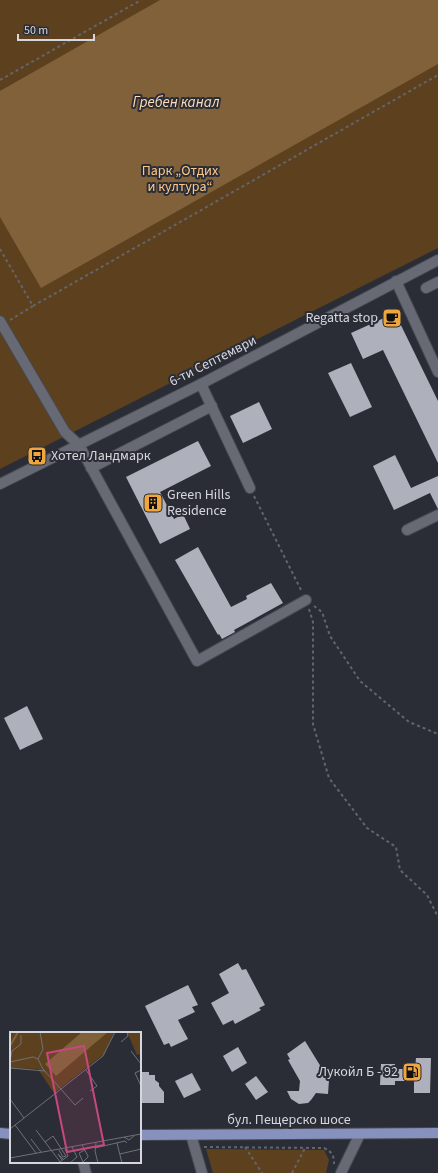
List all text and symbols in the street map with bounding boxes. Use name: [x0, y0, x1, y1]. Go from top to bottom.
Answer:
scale bar: [18, 16, 94, 42]
text: 50 m: [24, 22, 48, 39]
water label: Гребен канал: [132, 92, 220, 113]
park label: Парк „Отдих и култура“: [142, 161, 219, 197]
cafe icon: Regatta stop: [381, 307, 403, 329]
place label: Regatta stop: [305, 308, 378, 328]
street label: 6-ти Септември: [166, 330, 260, 392]
bus stop icon: Хотел Ландмарк: [26, 445, 48, 467]
place label: Хотел Ландмарк: [51, 446, 151, 466]
place label: Green Hills Residence: [167, 485, 230, 521]
building icon: Green Hills Residence: [142, 492, 164, 514]
inset map: [10, 1032, 141, 1163]
fuel station icon: Лукойл Б - 92: [401, 1061, 423, 1083]
place label: Лукойл Б - 92: [318, 1062, 398, 1082]
street label: бул. Пещерско шосе: [227, 1110, 351, 1130]

